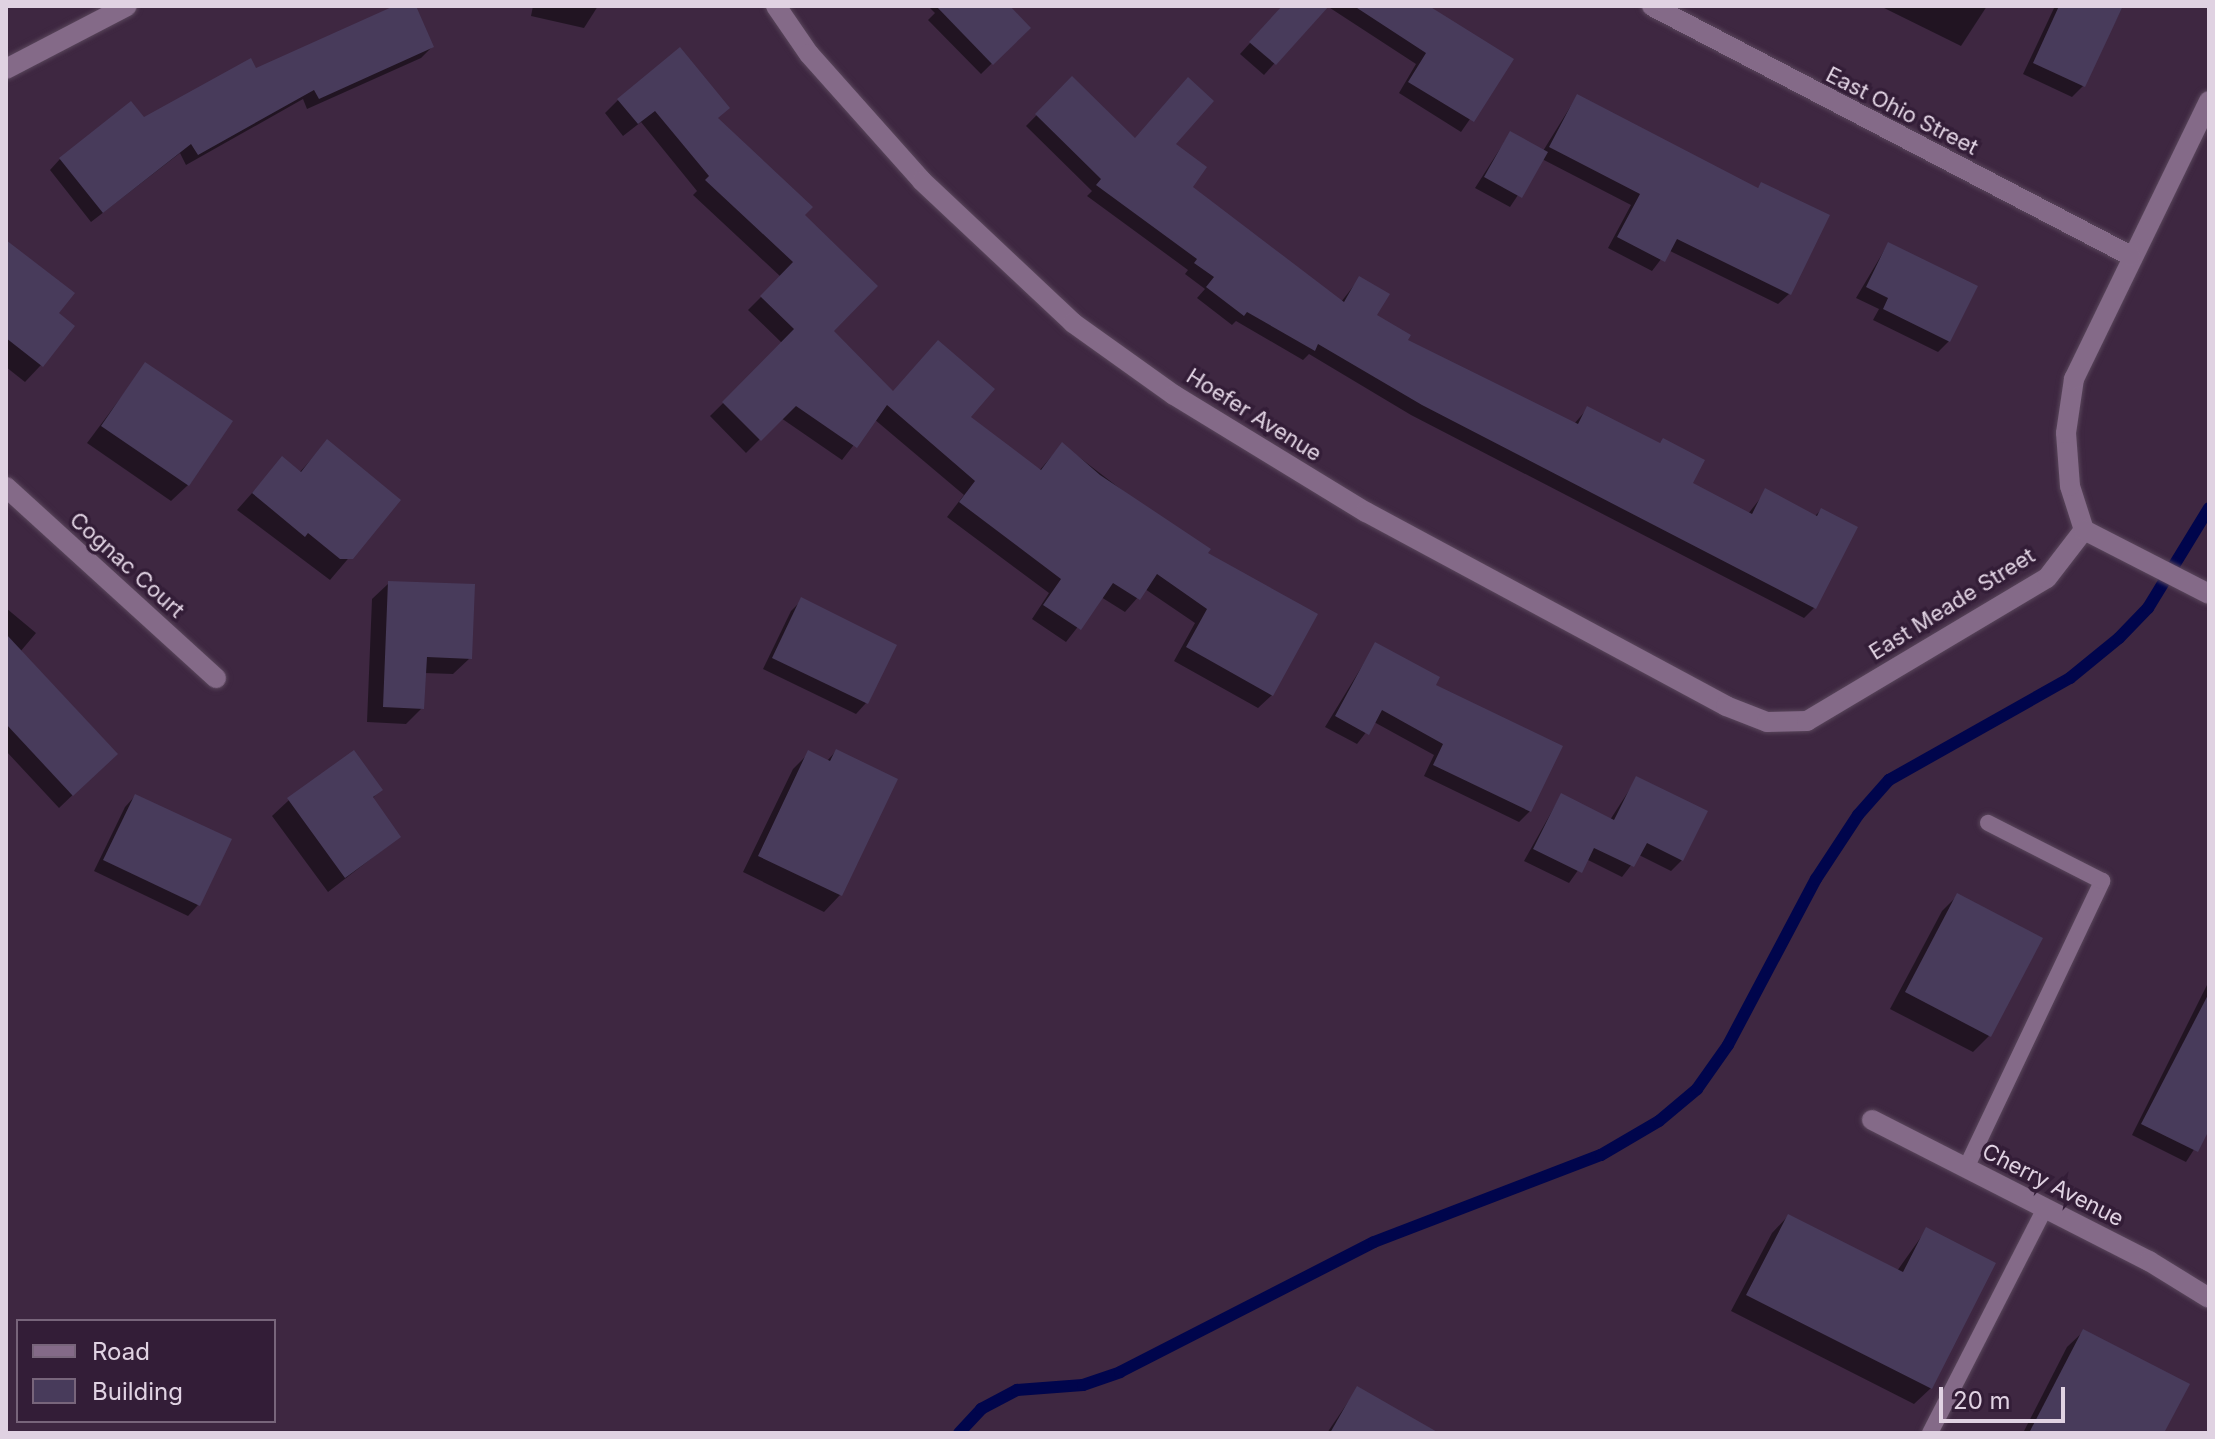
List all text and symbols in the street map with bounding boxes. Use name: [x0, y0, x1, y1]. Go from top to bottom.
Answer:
street label: East Ohio Street: [1822, 61, 1982, 161]
street label: Hoefer Avenue: [1182, 363, 1326, 467]
street label: Cognac Court: [64, 507, 190, 623]
street label: East Meade Street: [1864, 542, 2040, 666]
street label: Cherry Avenue: [1978, 1138, 2128, 1232]
legend: [16, 1319, 276, 1423]
text: Road: [92, 1337, 150, 1366]
scale bar: [1943, 1371, 2069, 1421]
text: Building: [92, 1377, 183, 1406]
text: 20 m: [1953, 1386, 2011, 1415]

